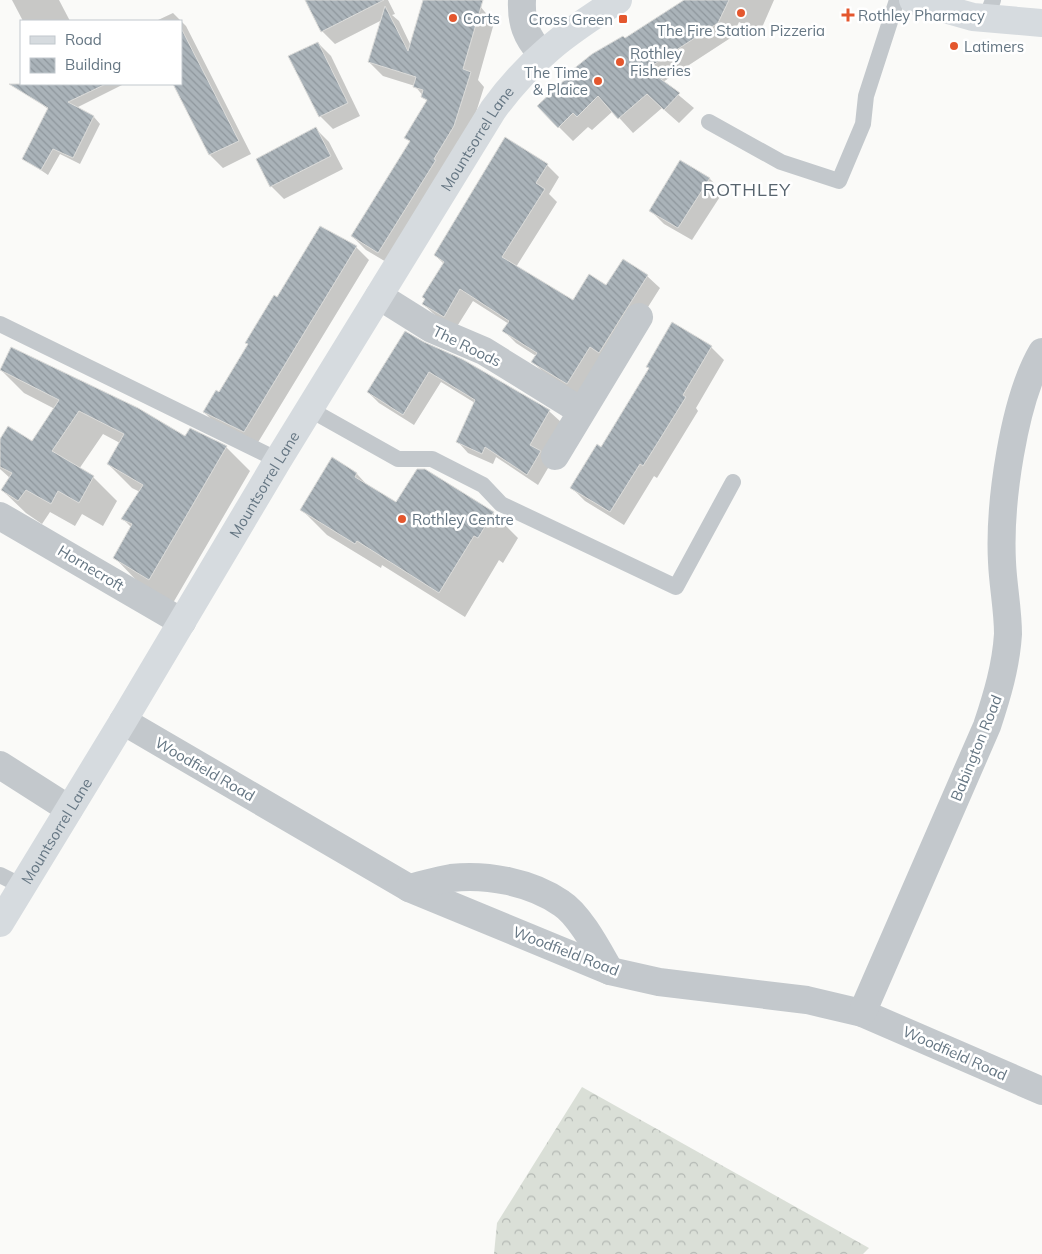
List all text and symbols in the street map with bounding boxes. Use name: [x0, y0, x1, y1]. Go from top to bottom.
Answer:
place label: Rothley Pharmacy: [858, 6, 985, 25]
marker: The Fire Station Pizzeria: [735, 7, 747, 19]
place label: Corts: [463, 9, 500, 28]
marker: Rothley Pharmacy: [842, 9, 854, 21]
place label: Cross Green: [529, 10, 613, 29]
marker: Corts: [447, 12, 459, 24]
marker: Cross Green: [617, 13, 629, 25]
legend: [20, 20, 182, 85]
place label: The Fire Station Pizzeria: [657, 21, 825, 40]
text: Road: [65, 30, 102, 49]
place label: Latimers: [964, 37, 1024, 56]
marker: Latimers: [948, 40, 960, 52]
place label: Rothley Fisheries: [630, 44, 691, 80]
text: Building: [65, 55, 121, 74]
marker: Rothley Fisheries: [614, 56, 626, 68]
place label: The Time & Plaice: [524, 63, 588, 99]
marker: The Time & Plaice: [592, 75, 604, 87]
street label: Mountsorrel Lane: [436, 82, 517, 194]
district label: ROTHLEY: [703, 178, 791, 201]
street label: The Roods: [430, 321, 504, 371]
street label: Mountsorrel Lane: [225, 427, 303, 541]
place label: Rothley Centre: [412, 510, 514, 529]
marker: Rothley Centre: [396, 513, 408, 525]
street label: Hornecroft: [55, 541, 127, 595]
street label: Babington Road: [946, 692, 1006, 804]
street label: Woodfield Road: [152, 733, 258, 805]
street label: Mountsorrel Lane: [17, 774, 96, 887]
street label: Woodfield Road: [510, 922, 622, 980]
street label: Woodfield Road: [900, 1022, 1010, 1084]

